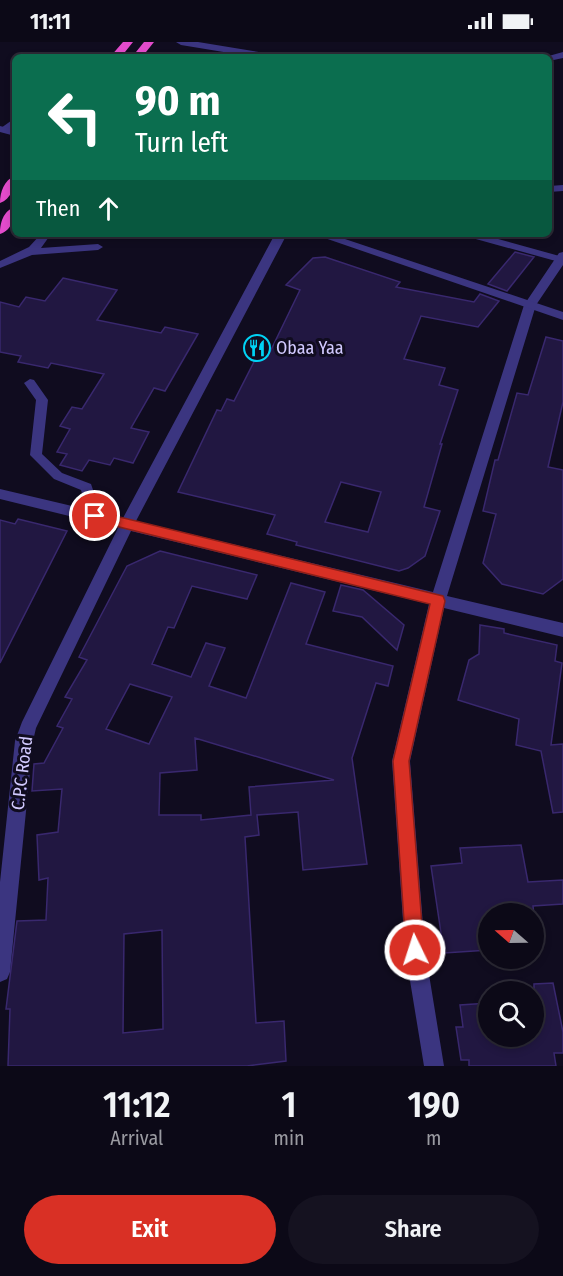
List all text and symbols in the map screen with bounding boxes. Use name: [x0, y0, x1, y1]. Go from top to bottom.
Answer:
text: 11:11: [30, 8, 71, 35]
text: 90 m: [135, 76, 220, 126]
icon: left: [36, 78, 114, 156]
text: Turn left: [135, 127, 228, 159]
icon: ahead: [92, 192, 125, 225]
text: Then: [36, 195, 80, 222]
restaurant icon: Obaa Yaa: [242, 333, 272, 363]
place label: Obaa Yaa: [276, 337, 344, 359]
pin: [69, 490, 120, 541]
icon: arrive: [78, 499, 111, 532]
street label: C.P.C Road: [7, 735, 37, 811]
north arrow: [478, 903, 544, 969]
map controls: [478, 903, 544, 1047]
position arrow: [383, 918, 447, 982]
button: search: [478, 981, 544, 1047]
text: 11:12: [103, 1083, 171, 1127]
text: 1: [282, 1083, 297, 1127]
text: 190: [407, 1083, 460, 1127]
text: Arrival: [110, 1126, 163, 1150]
text: min: [274, 1126, 305, 1150]
text: m: [426, 1126, 441, 1150]
button: Exit: [24, 1195, 276, 1264]
button: Share: [288, 1195, 539, 1264]

